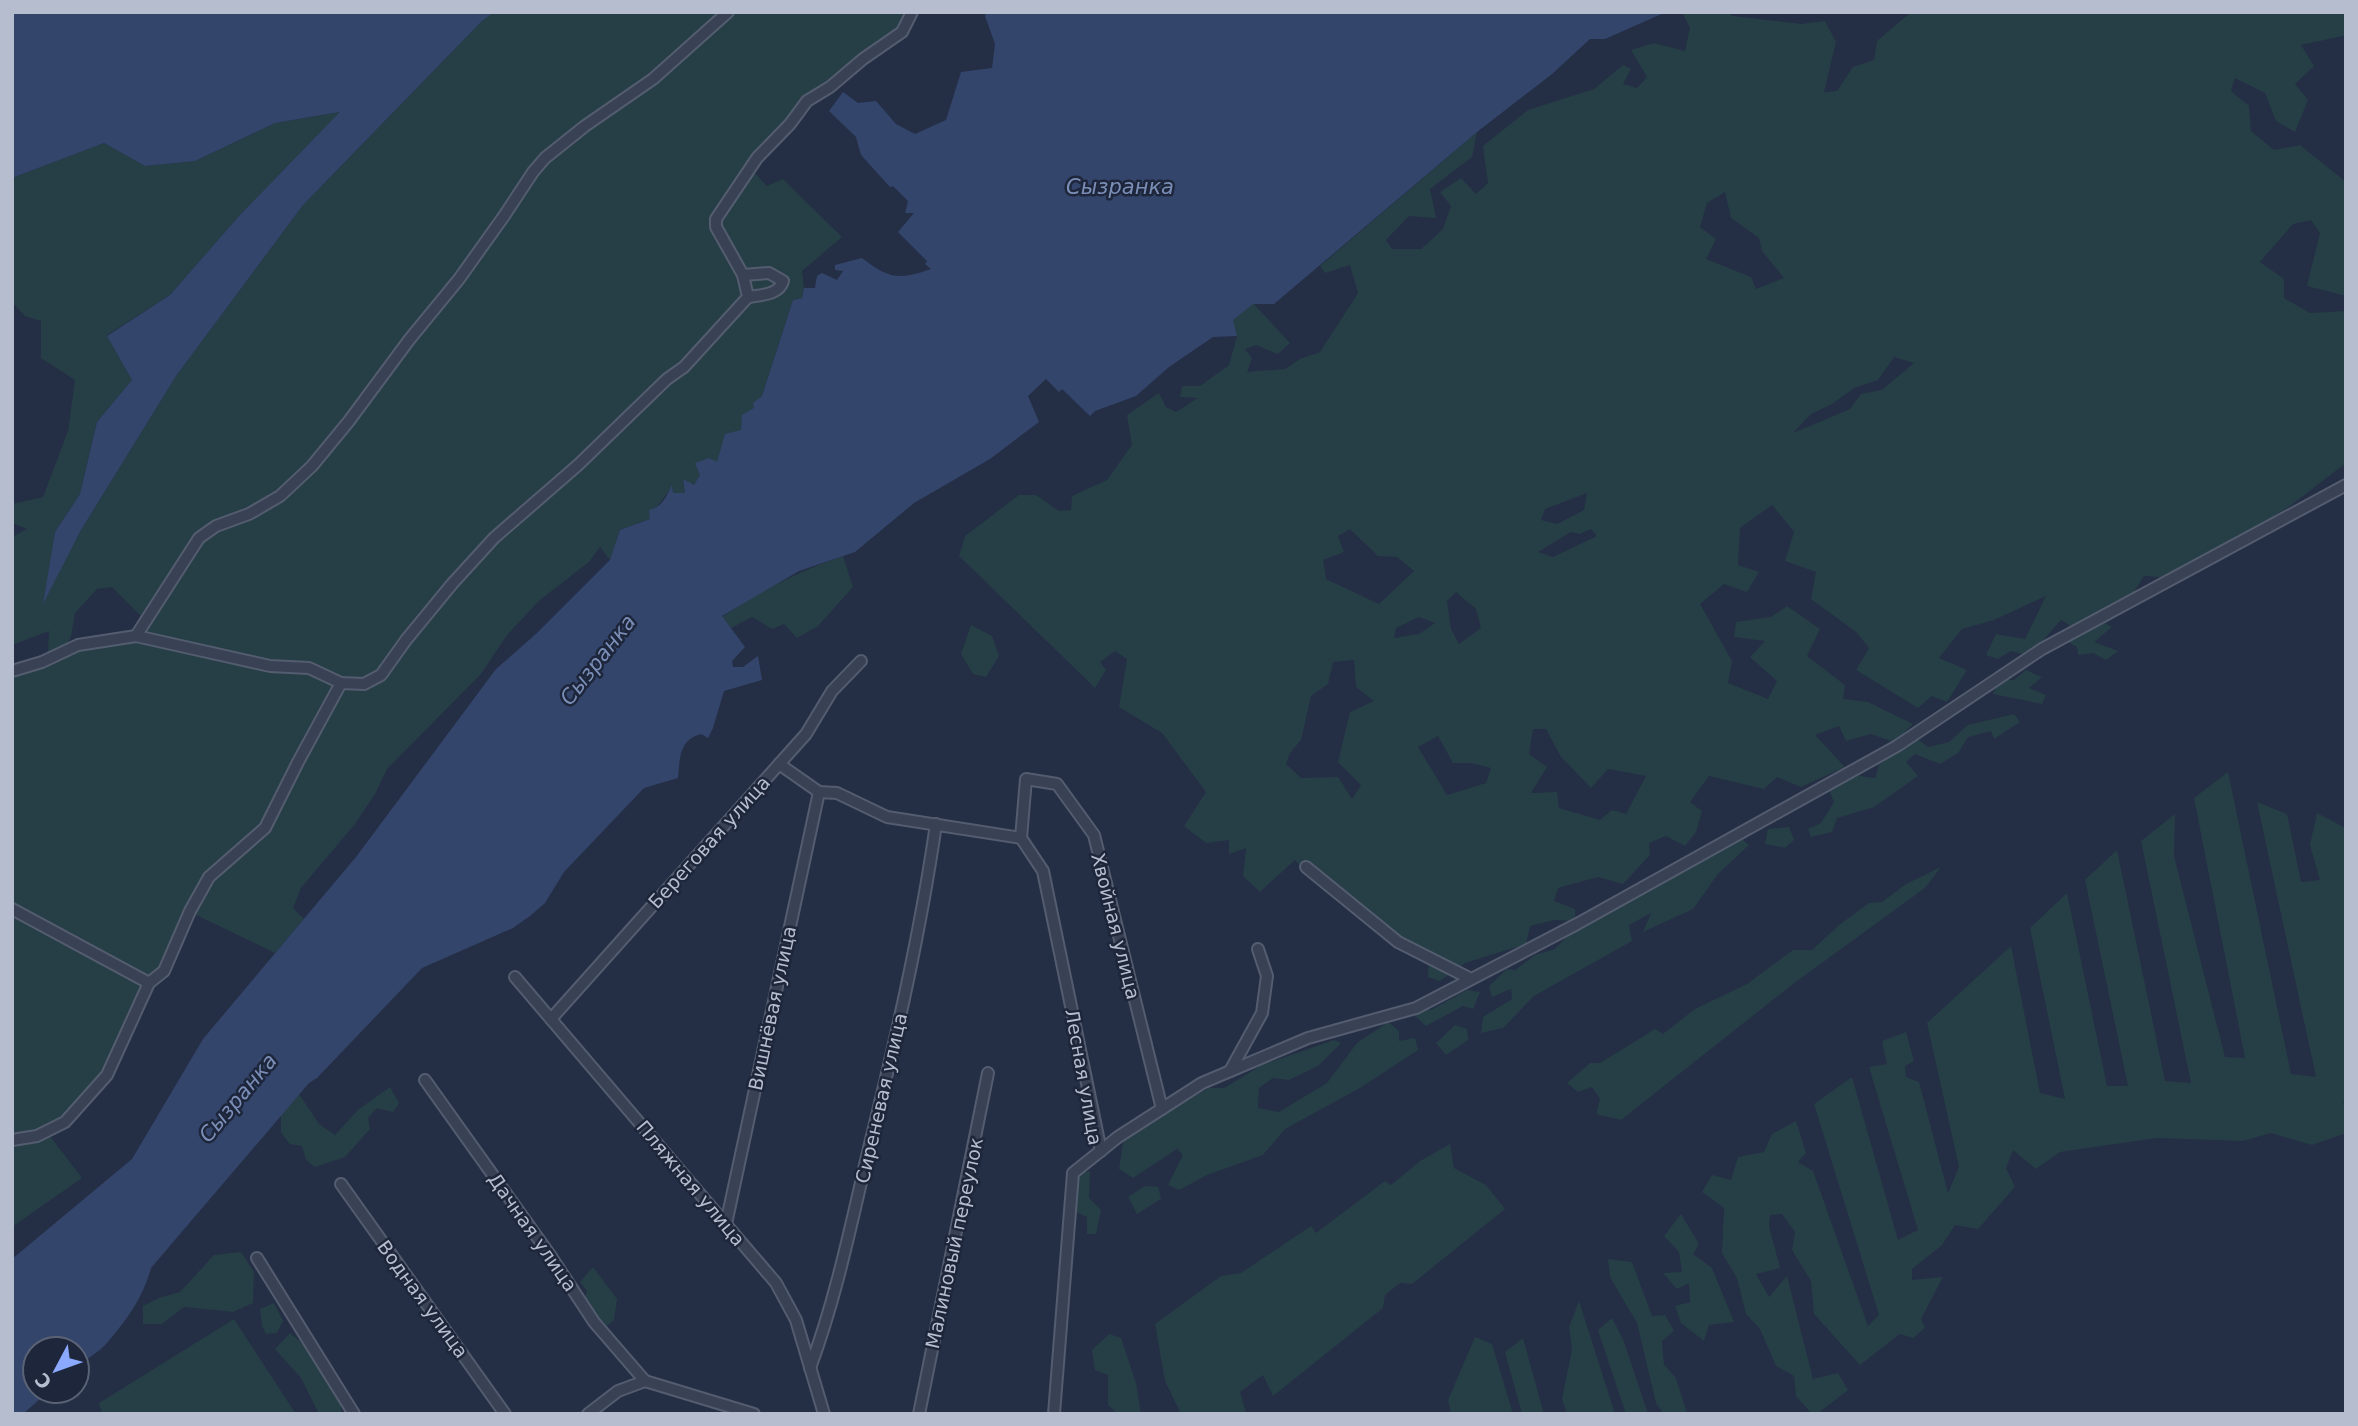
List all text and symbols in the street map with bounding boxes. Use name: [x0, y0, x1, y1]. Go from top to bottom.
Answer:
water label: Сызранка: [1066, 175, 1174, 199]
water label: Сызранка: [555, 610, 641, 710]
street label: Береговая улица: [644, 771, 774, 913]
street label: Хвойная улица: [1087, 851, 1145, 1001]
street label: Вишнёвая улица: [744, 924, 800, 1092]
street label: Лесная улица: [1061, 1007, 1107, 1147]
street label: Сиреневая улица: [851, 1011, 911, 1185]
water label: Сызранка: [194, 1049, 282, 1147]
street label: Пляжная улица: [632, 1116, 750, 1250]
street label: Малиновый переулок: [921, 1135, 987, 1351]
street label: Дачная улица: [484, 1169, 582, 1295]
street label: Водная улица: [373, 1236, 473, 1362]
north arrow: [21, 1335, 91, 1405]
text: С: [30, 1369, 56, 1394]

